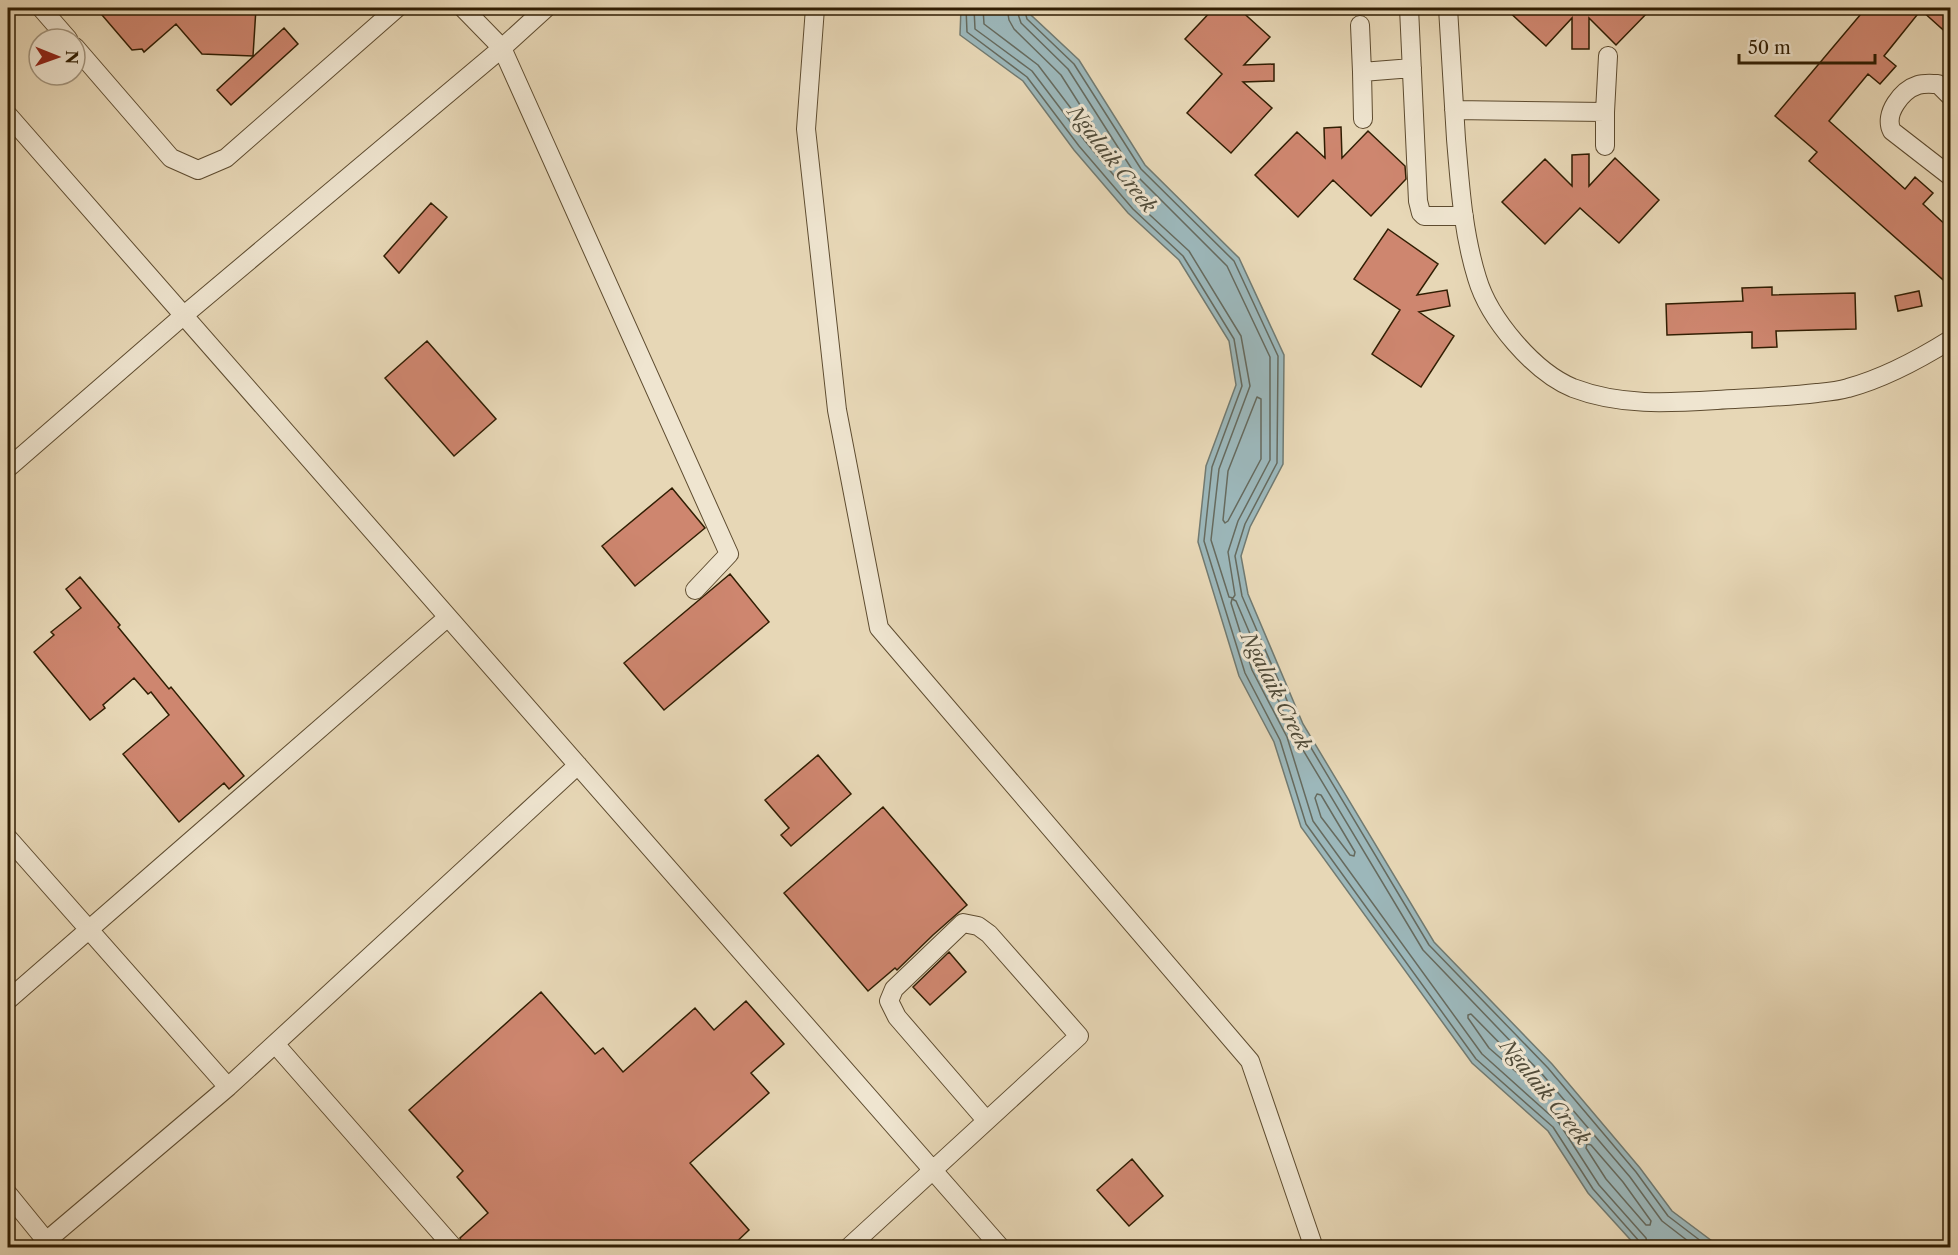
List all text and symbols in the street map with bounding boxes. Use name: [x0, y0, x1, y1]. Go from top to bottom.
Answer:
north arrow: [27, 27, 87, 87]
scale bar: [1739, 27, 1876, 65]
text: 50 m: [1748, 37, 1791, 59]
text: N: [62, 50, 82, 64]
water label: Ngalaik Creek: [1062, 99, 1162, 218]
water label: Ngalaik Creek: [1235, 626, 1316, 755]
water label: Ngalaik Creek: [1494, 1033, 1595, 1150]

